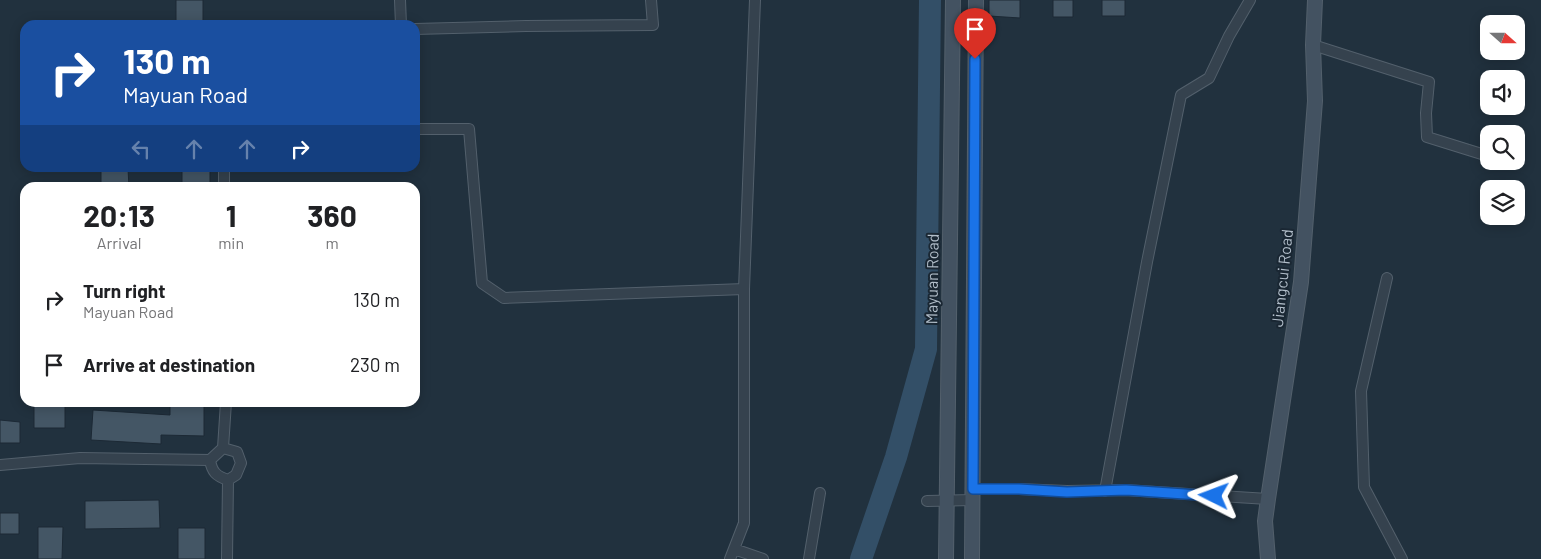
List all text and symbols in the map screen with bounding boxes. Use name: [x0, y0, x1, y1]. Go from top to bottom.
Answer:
pin: [954, 8, 996, 59]
icon: arrive: [961, 15, 989, 43]
north arrow: [1480, 15, 1525, 60]
map controls: [1480, 15, 1525, 225]
text: 130 m: [123, 39, 210, 81]
icon: right: [40, 40, 105, 105]
button: sound: [1480, 70, 1525, 115]
text: Mayuan Road: [123, 81, 248, 107]
button: search: [1480, 125, 1525, 170]
icon: left: [127, 135, 155, 163]
icon: ahead: [180, 135, 208, 163]
icon: ahead: [233, 135, 261, 163]
icon: right: [286, 135, 314, 163]
button: layers: [1480, 180, 1525, 225]
text: 20:13: [83, 197, 155, 233]
text: 1: [226, 197, 236, 233]
text: 360: [307, 197, 357, 233]
street label: Jiangcui Road: [1267, 228, 1296, 328]
text: Arrival: [97, 233, 141, 252]
text: min: [218, 233, 244, 252]
text: m: [325, 233, 339, 252]
street label: Mayuan Road: [921, 233, 942, 325]
text: Turn right: [83, 279, 165, 302]
icon: right: [40, 286, 68, 314]
text: 130 m: [353, 288, 400, 311]
text: Mayuan Road: [83, 302, 174, 321]
icon: arrive: [40, 351, 68, 379]
text: Arrive at destination: [83, 353, 255, 376]
text: 230 m: [350, 353, 400, 376]
position arrow: [1187, 469, 1239, 521]

